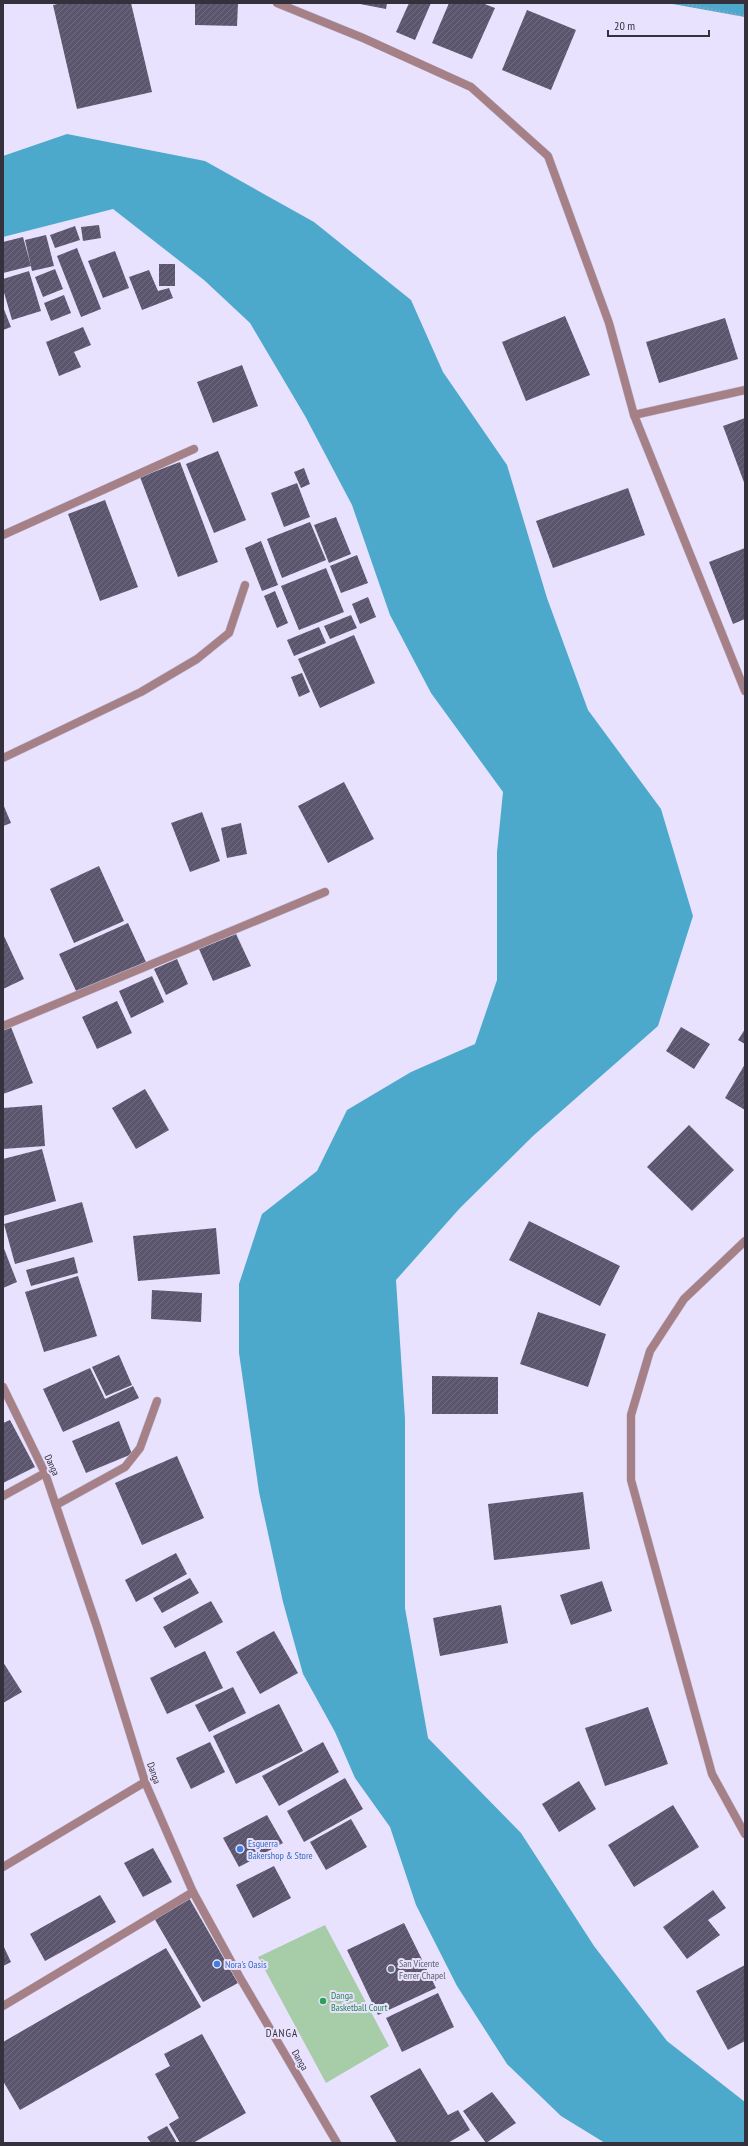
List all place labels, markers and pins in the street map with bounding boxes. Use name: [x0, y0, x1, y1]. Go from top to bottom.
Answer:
place label: Esguerra Bakershop & Store: [248, 1837, 313, 1862]
marker: Esguerra Bakershop & Store: [235, 1844, 245, 1854]
place label: San Vicente Ferrer Chapel: [399, 1957, 446, 1982]
place label: Nora's Oasis: [225, 1958, 267, 1971]
marker: Nora's Oasis: [212, 1959, 222, 1969]
marker: San Vicente Ferrer Chapel: [386, 1964, 396, 1974]
place label: Danga Basketball Court: [331, 1989, 388, 2014]
marker: Danga Basketball Court: [318, 1996, 328, 2006]

